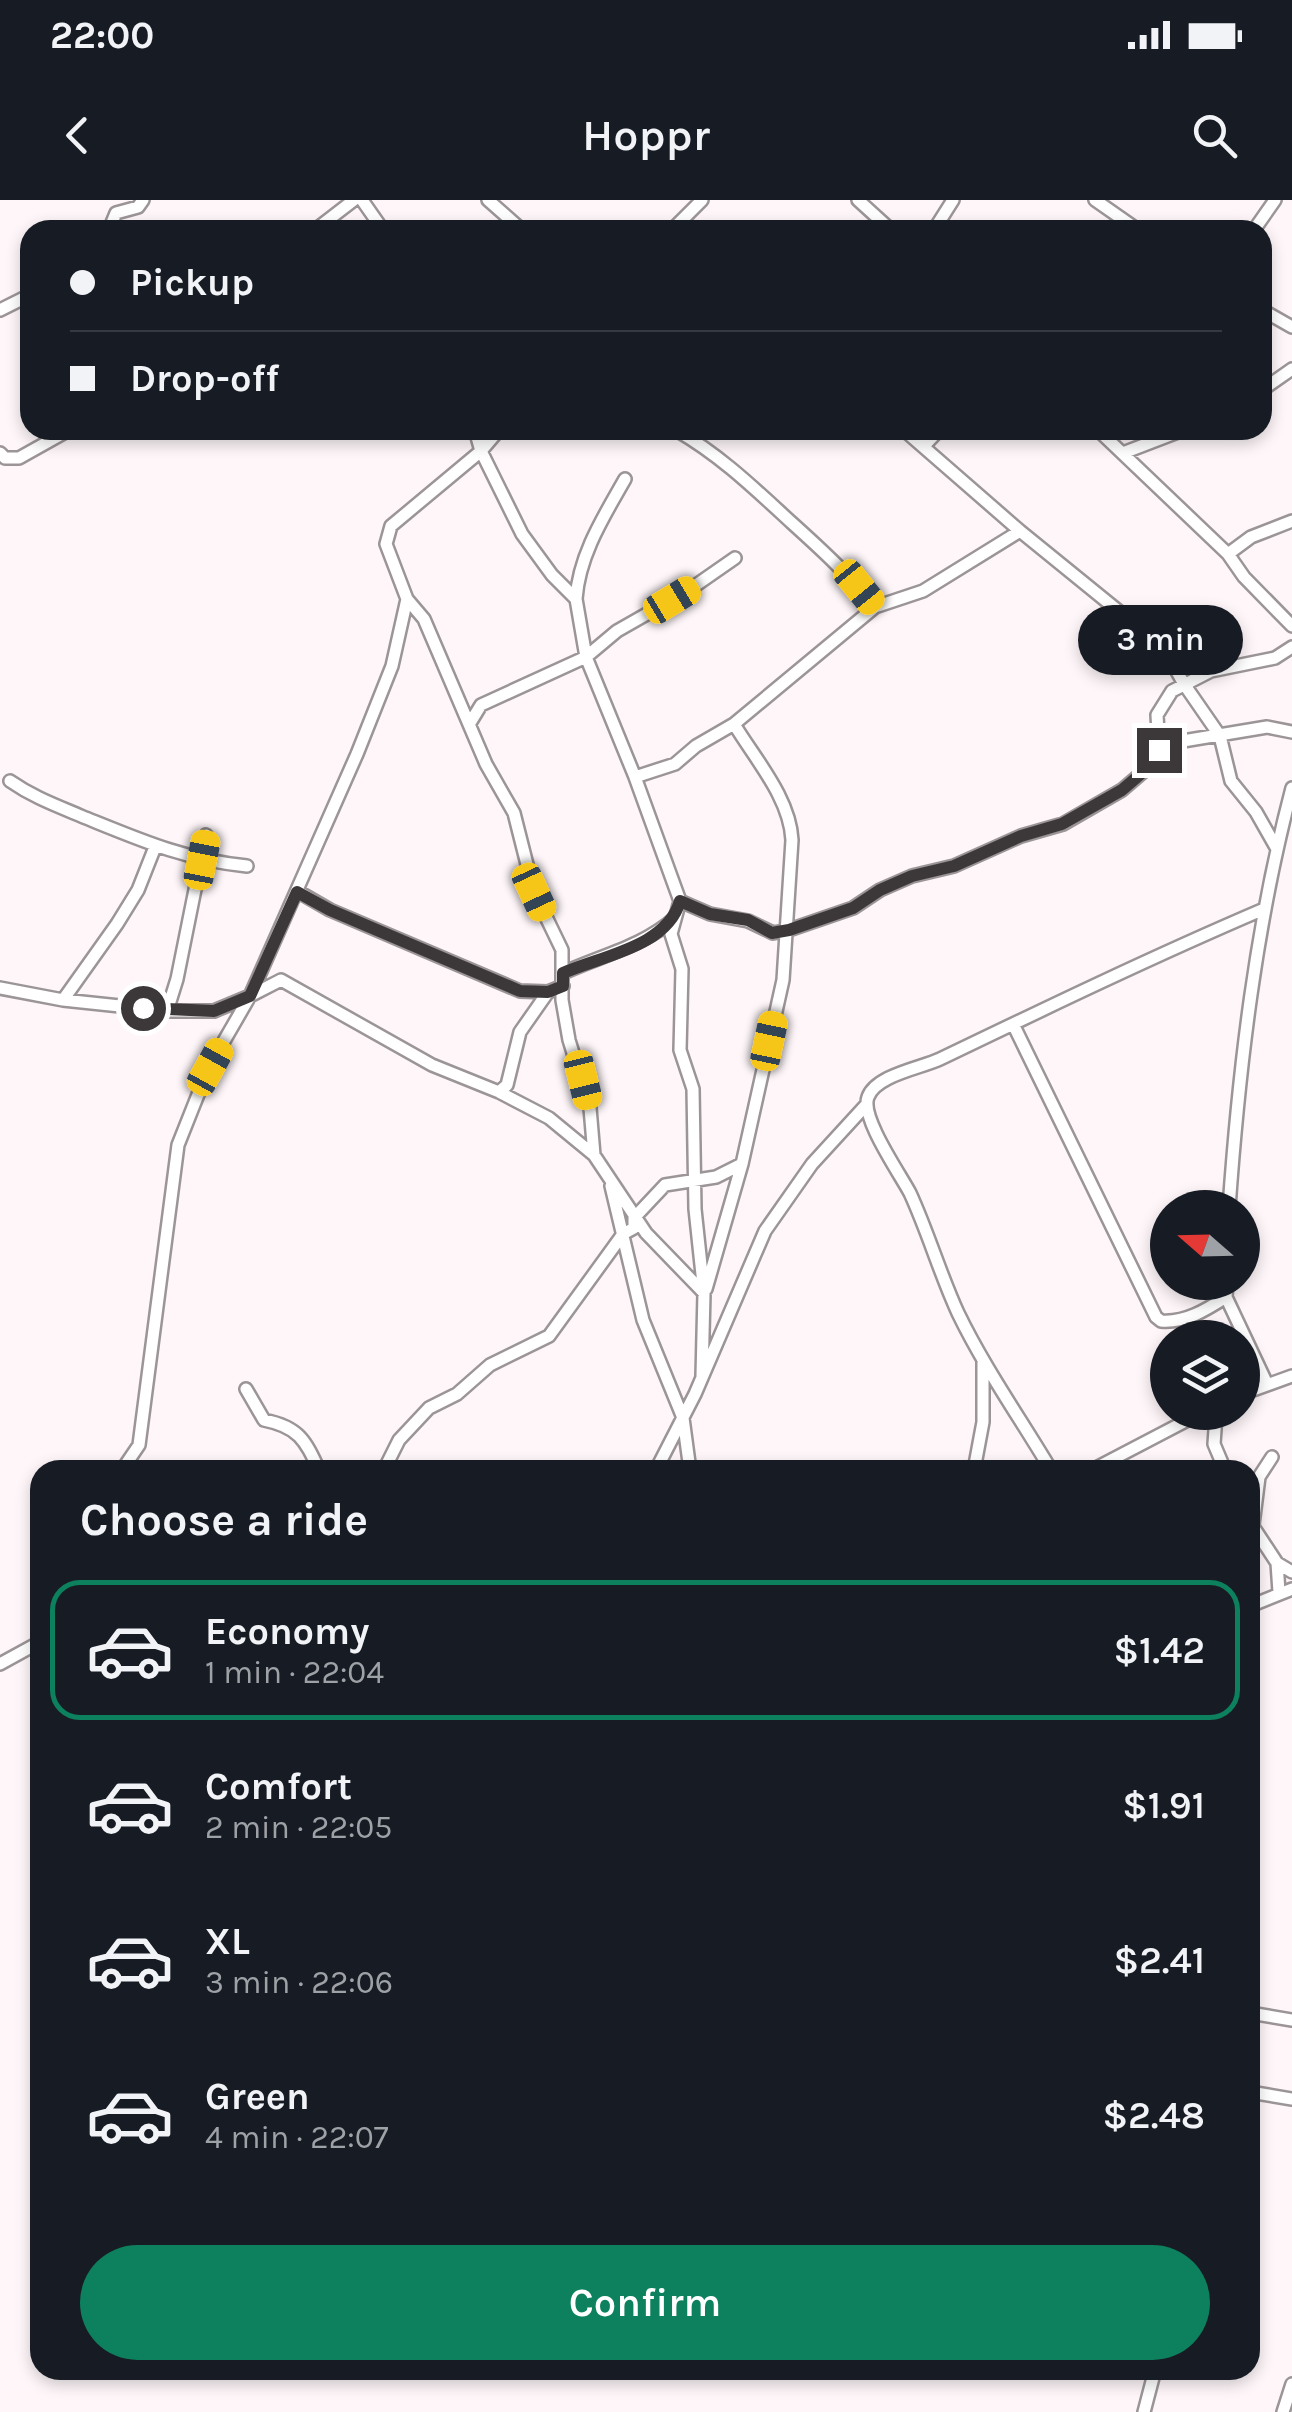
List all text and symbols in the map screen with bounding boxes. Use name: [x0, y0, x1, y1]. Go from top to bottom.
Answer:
text: 22:00: [50, 13, 154, 58]
icon: back: [50, 108, 105, 163]
icon: search: [1187, 108, 1242, 163]
text: Hoppr: [582, 109, 710, 161]
text: Pickup: [130, 260, 254, 305]
text: Drop-off: [130, 356, 279, 401]
car: [828, 554, 890, 620]
car: [639, 572, 705, 628]
callout: 3 min: [1076, 605, 1242, 675]
text: 3 min: [1117, 621, 1204, 658]
route end: [1137, 728, 1182, 773]
car: [182, 828, 222, 892]
car: [508, 858, 560, 926]
route start: [121, 986, 166, 1031]
car: [748, 1009, 790, 1073]
car: [182, 1033, 238, 1101]
car: [561, 1047, 605, 1113]
north arrow: [1150, 1190, 1260, 1300]
map controls: [1150, 1190, 1260, 1430]
button: layers: [1150, 1320, 1260, 1430]
text: Choose a ride: [80, 1494, 368, 1546]
icon: car: [85, 1605, 175, 1695]
text: Economy: [205, 1609, 369, 1654]
text: $1.42: [1113, 1628, 1205, 1673]
text: 1 min · 22:04: [205, 1654, 384, 1691]
icon: car: [85, 1760, 175, 1850]
text: Comfort: [205, 1764, 352, 1809]
text: $1.91: [1122, 1783, 1205, 1828]
text: 2 min · 22:05: [205, 1809, 392, 1846]
icon: car: [85, 1915, 175, 2005]
text: XL: [205, 1919, 250, 1964]
text: $2.41: [1113, 1938, 1205, 1983]
text: 3 min · 22:06: [205, 1964, 393, 2001]
icon: car: [85, 2070, 175, 2160]
text: Green: [205, 2074, 310, 2119]
text: $2.48: [1102, 2093, 1205, 2138]
text: 4 min · 22:07: [205, 2119, 389, 2156]
button: Confirm: [80, 2245, 1210, 2360]

